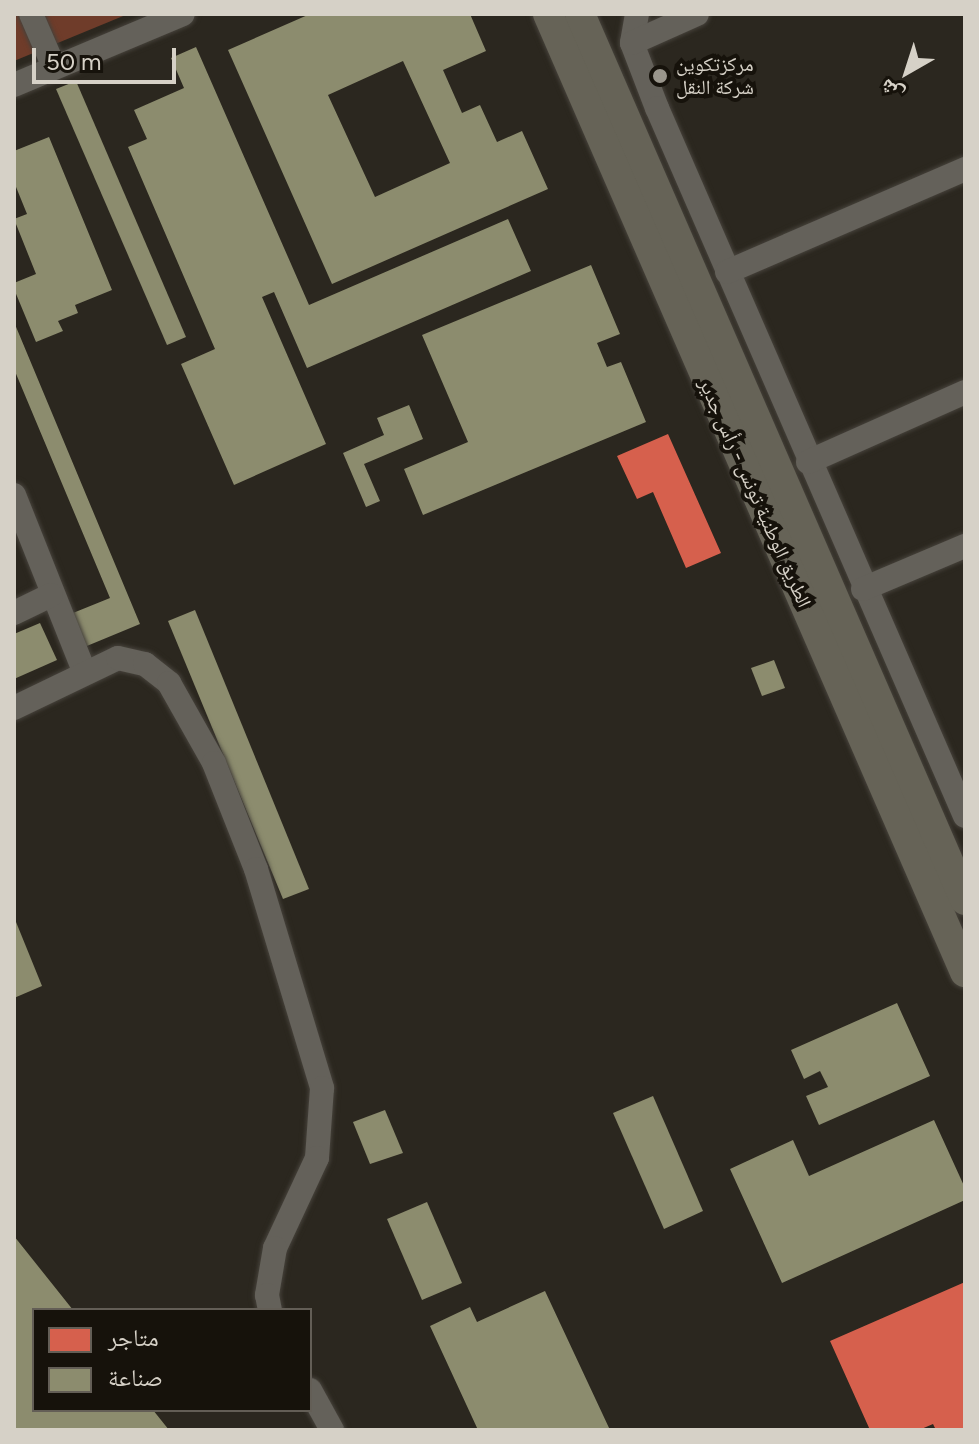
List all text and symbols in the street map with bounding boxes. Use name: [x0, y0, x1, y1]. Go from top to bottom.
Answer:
scale bar: [36, 32, 180, 82]
north arrow: [867, 32, 947, 112]
text: 50 m: [46, 47, 102, 76]
place label: مركزتكوين شركة النقل: [676, 52, 754, 99]
marker: مركزتكوين شركة النقل: [651, 67, 669, 85]
text: ش: [874, 73, 909, 109]
street label: الطريق الوطنية تونس - رأس جدير: [694, 375, 816, 611]
legend: [32, 1308, 312, 1412]
text: متاجر: [108, 1323, 159, 1352]
text: صناعة: [108, 1363, 163, 1392]

